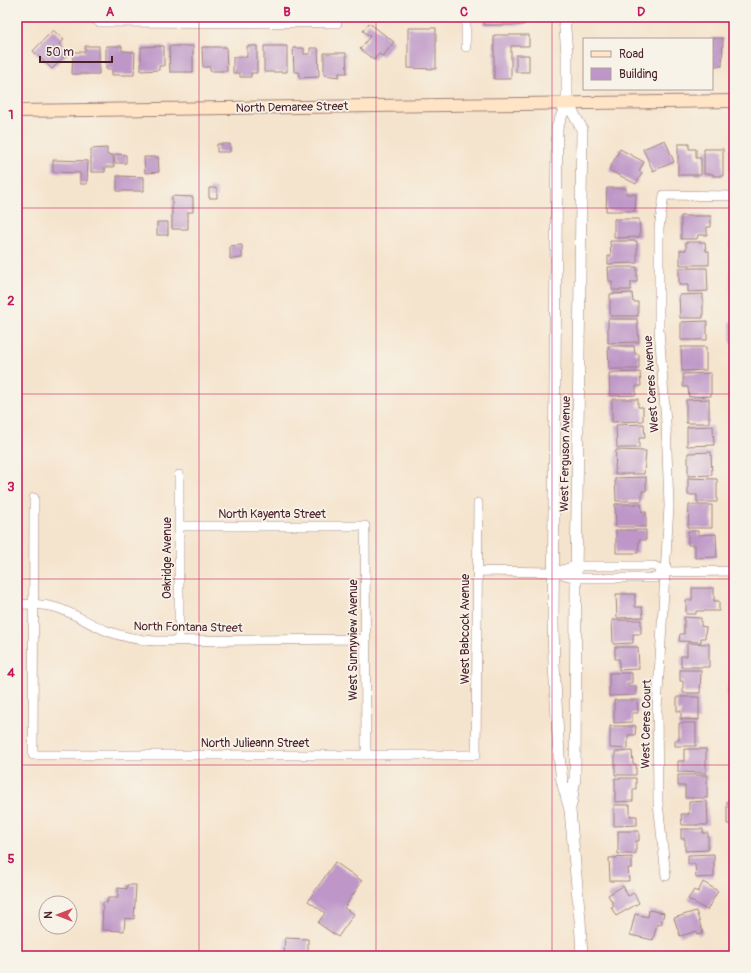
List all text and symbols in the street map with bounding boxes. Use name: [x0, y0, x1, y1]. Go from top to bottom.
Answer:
text: A: [106, 4, 115, 20]
text: B: [283, 4, 291, 20]
text: C: [460, 4, 468, 20]
text: D: [637, 4, 645, 20]
scale bar: [40, 38, 112, 64]
legend: [583, 38, 713, 90]
text: 50 m: [46, 45, 74, 60]
text: Road: [619, 47, 644, 62]
text: Building: [619, 67, 658, 82]
street label: North Demaree Street: [236, 99, 349, 116]
text: 1: [8, 107, 14, 123]
text: 2: [7, 293, 15, 309]
street label: West Ceres Avenue: [641, 335, 662, 433]
street label: West Ferguson Avenue: [557, 396, 574, 512]
text: 3: [7, 479, 15, 495]
street label: North Kayenta Street: [218, 507, 326, 522]
street label: Oakridge Avenue: [160, 517, 175, 599]
street label: West Babcock Avenue: [458, 574, 473, 684]
street label: West Sunnyview Avenue: [346, 579, 361, 701]
street label: North Fontana Street: [133, 619, 243, 636]
text: 4: [7, 665, 15, 681]
street label: West Ceres Court: [638, 679, 655, 769]
street label: North Julieann Street: [201, 736, 309, 751]
text: 5: [7, 851, 15, 867]
north arrow: [38, 895, 78, 935]
text: N: [42, 911, 55, 919]

